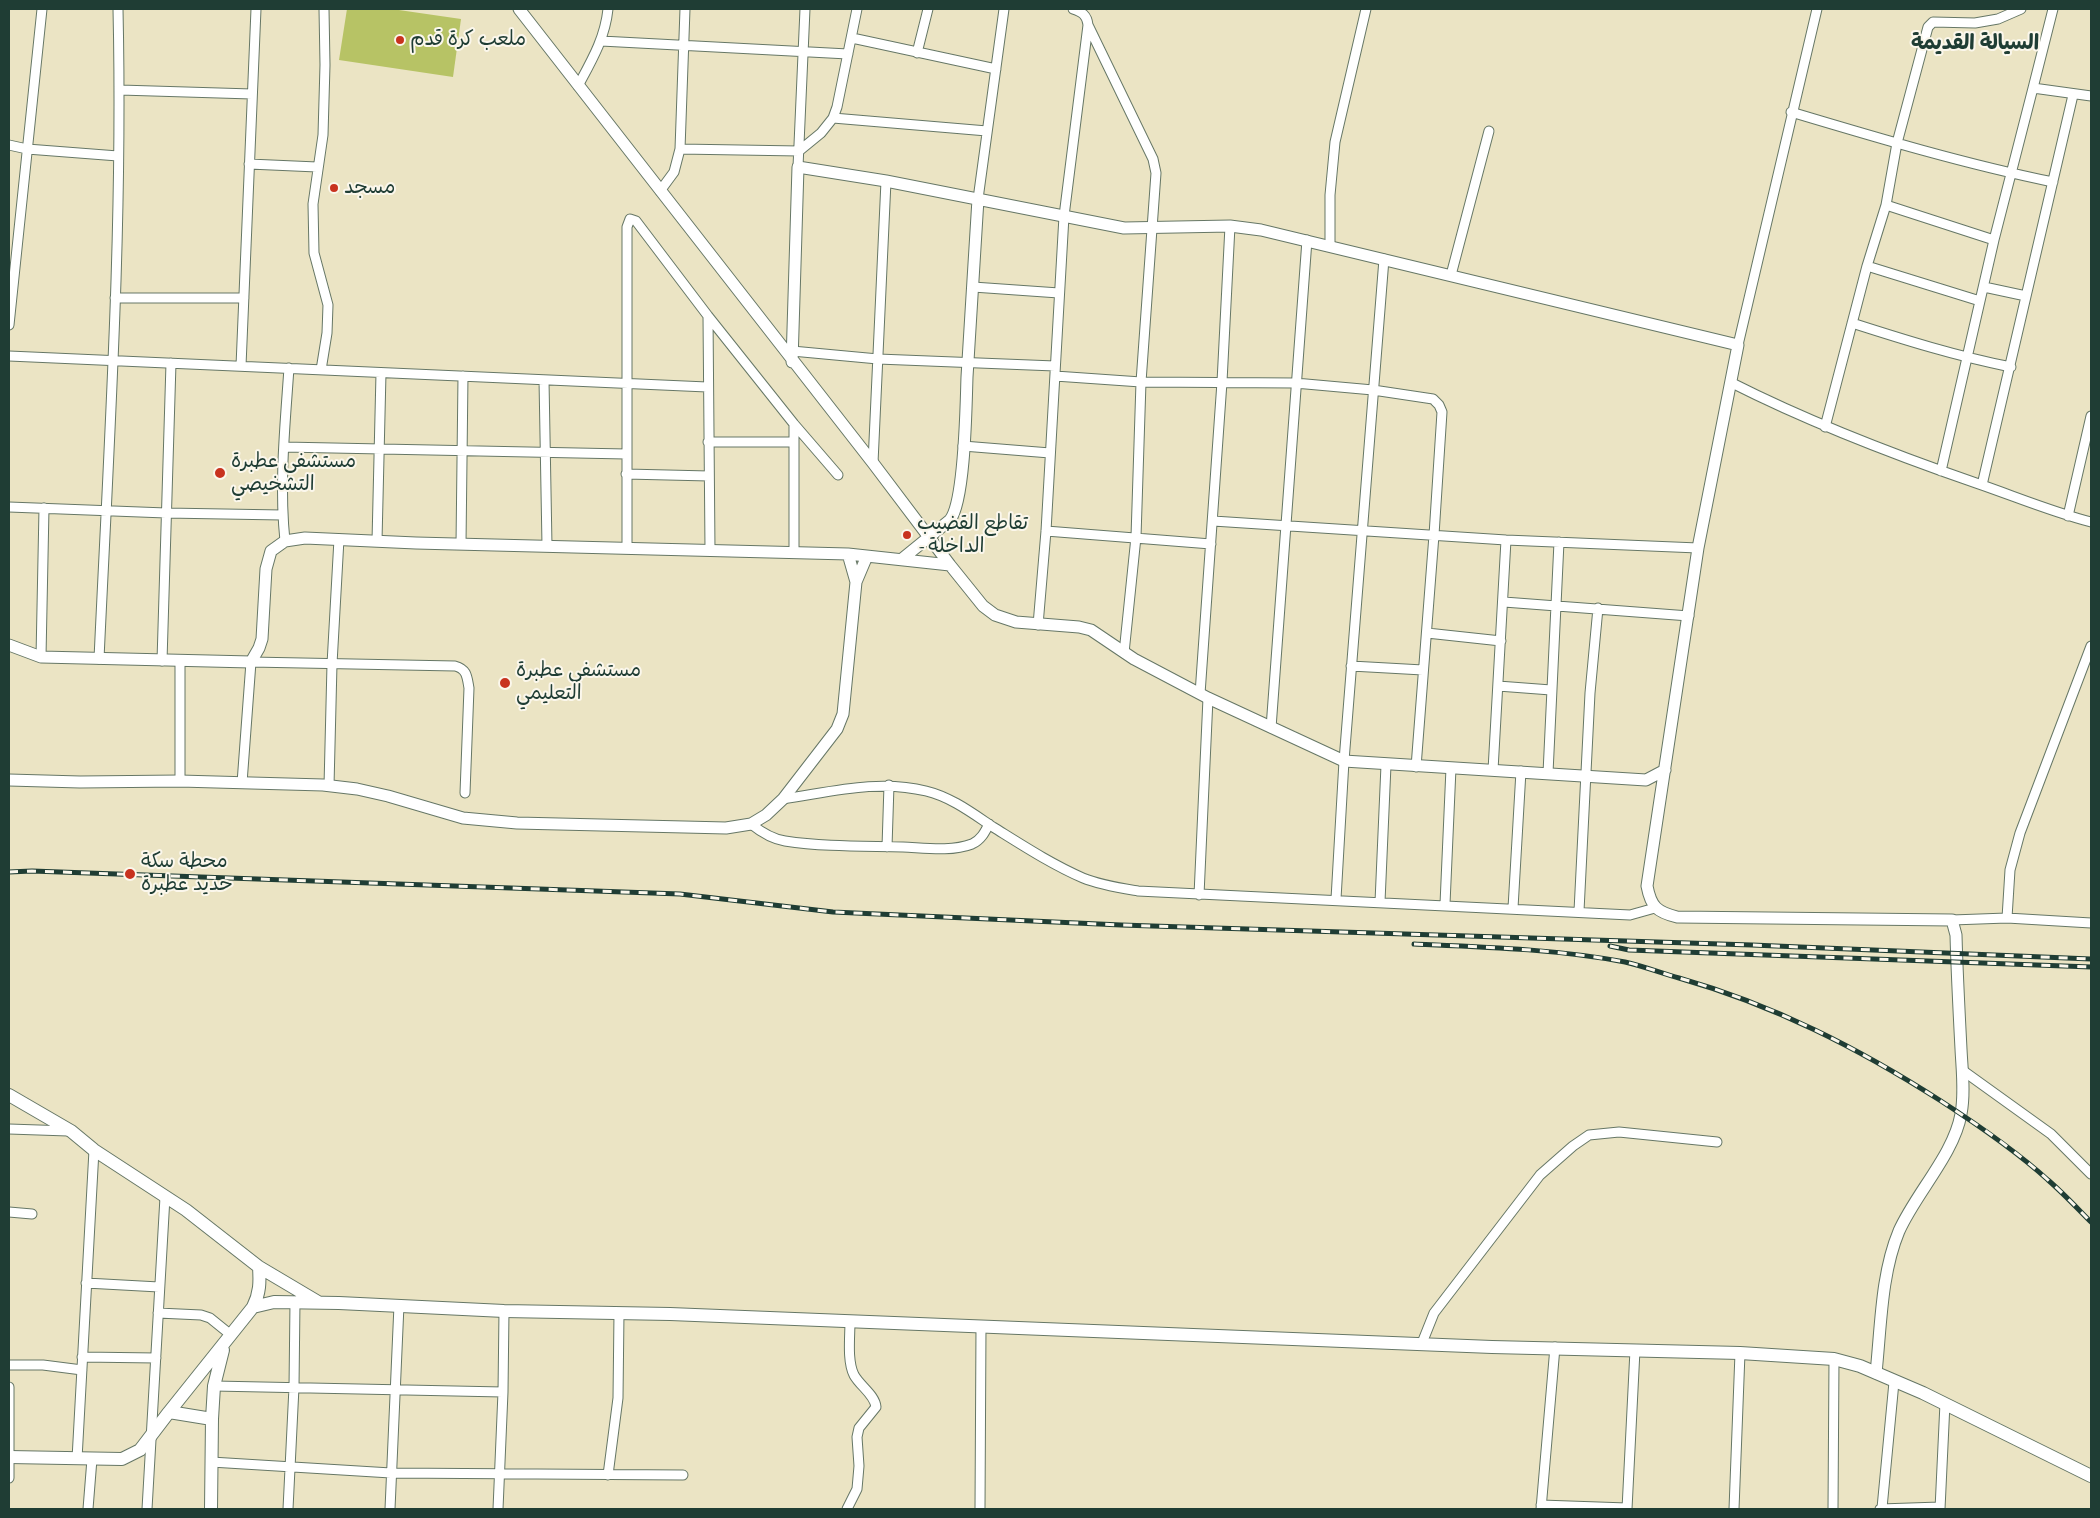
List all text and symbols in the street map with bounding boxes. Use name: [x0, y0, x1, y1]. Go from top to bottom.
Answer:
place label: ملعب كرة قدم: [410, 28, 526, 52]
district label: السيالة القديمة: [1911, 30, 2039, 56]
marker: ملعب كرة قدم: [394, 34, 406, 46]
place label: مسجد: [344, 176, 395, 200]
marker: مسجد: [328, 182, 340, 194]
place label: مستشفى عطبرة التشخيصي: [231, 450, 356, 497]
marker: مستشفى عطبرة التشخيصي: [213, 466, 227, 480]
place label: تقاطع القضيب - الداخلة: [917, 512, 1028, 559]
marker: تقاطع القضيب - الداخلة: [901, 529, 913, 541]
place label: مستشفى عطبرة التعليمي: [516, 659, 641, 706]
marker: مستشفى عطبرة التعليمي: [498, 676, 512, 690]
place label: محطة سكة حديد عطبرة: [141, 850, 233, 897]
marker: محطة سكة حديد عطبرة: [123, 867, 137, 881]

